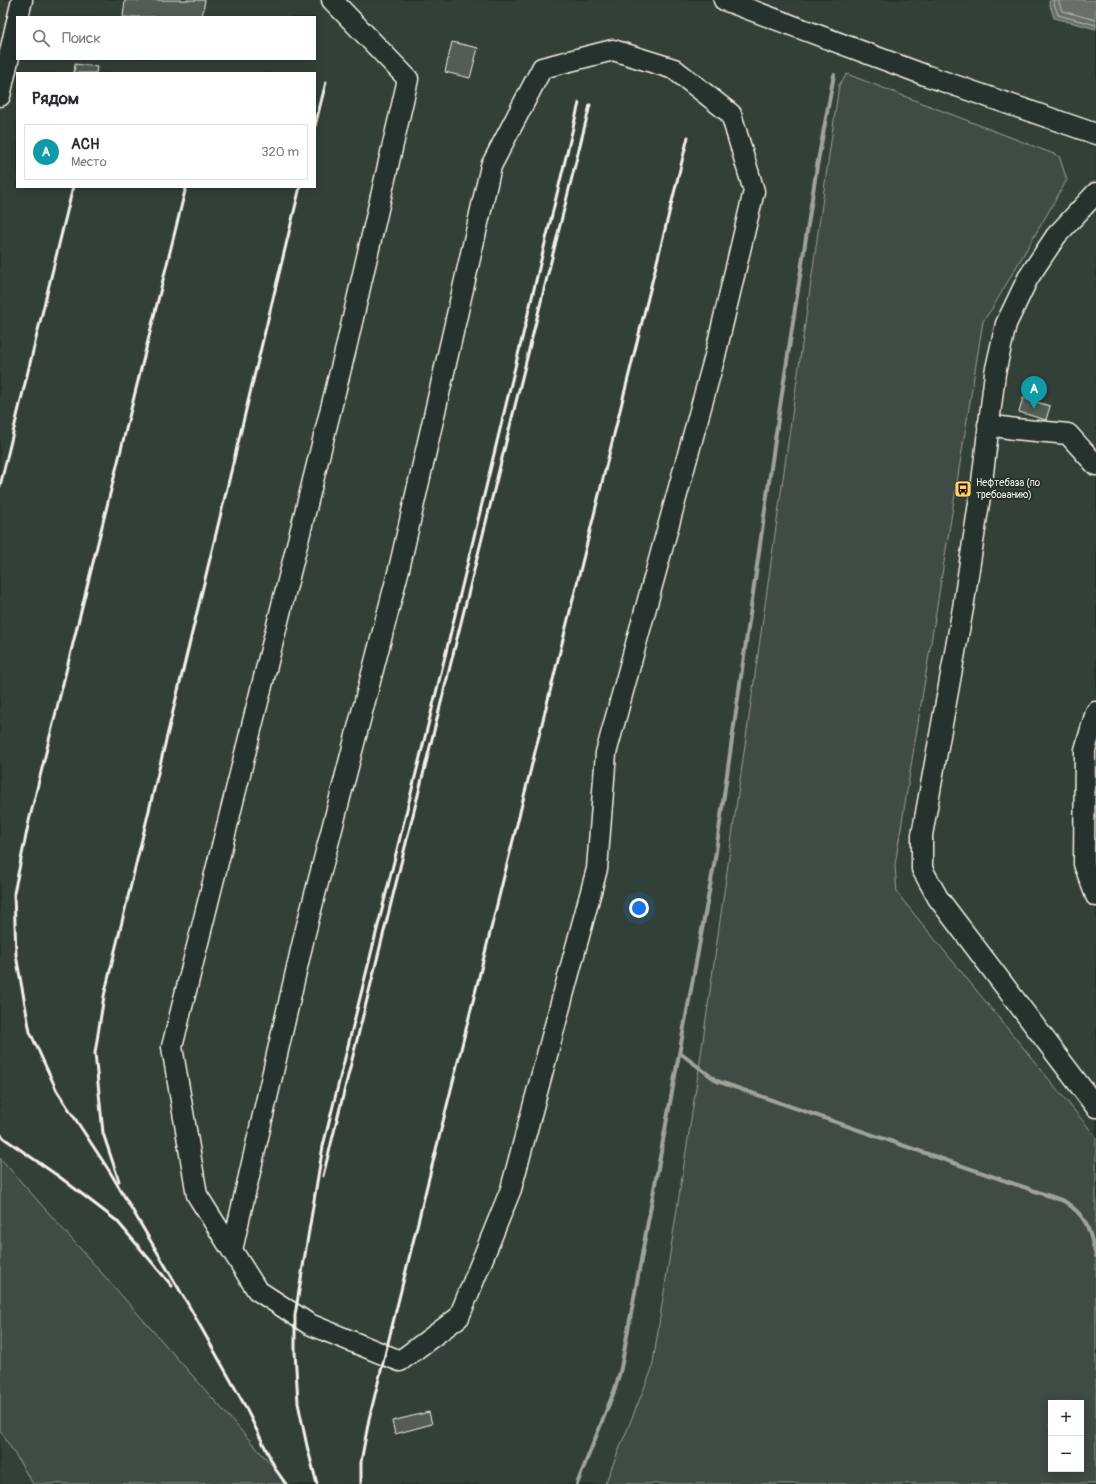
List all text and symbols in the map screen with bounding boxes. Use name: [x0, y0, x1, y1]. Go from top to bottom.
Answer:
search box: [16, 16, 316, 60]
icon: search: [30, 27, 52, 49]
text: Поиск: [62, 29, 101, 48]
text: Рядом: [32, 88, 79, 109]
text: АСН: [71, 135, 100, 154]
text: A: [42, 144, 50, 160]
text: 320 m: [261, 144, 299, 160]
text: Место: [71, 154, 107, 170]
pin: A: [1021, 376, 1047, 409]
place label: Нефтебаза (по требованию): [976, 477, 1041, 501]
bus stop icon: Нефтебаза (по требованию): [953, 479, 973, 499]
your location: [629, 898, 649, 918]
map controls: [1048, 1400, 1084, 1472]
button: +: [1048, 1400, 1084, 1436]
button: −: [1048, 1436, 1084, 1472]

